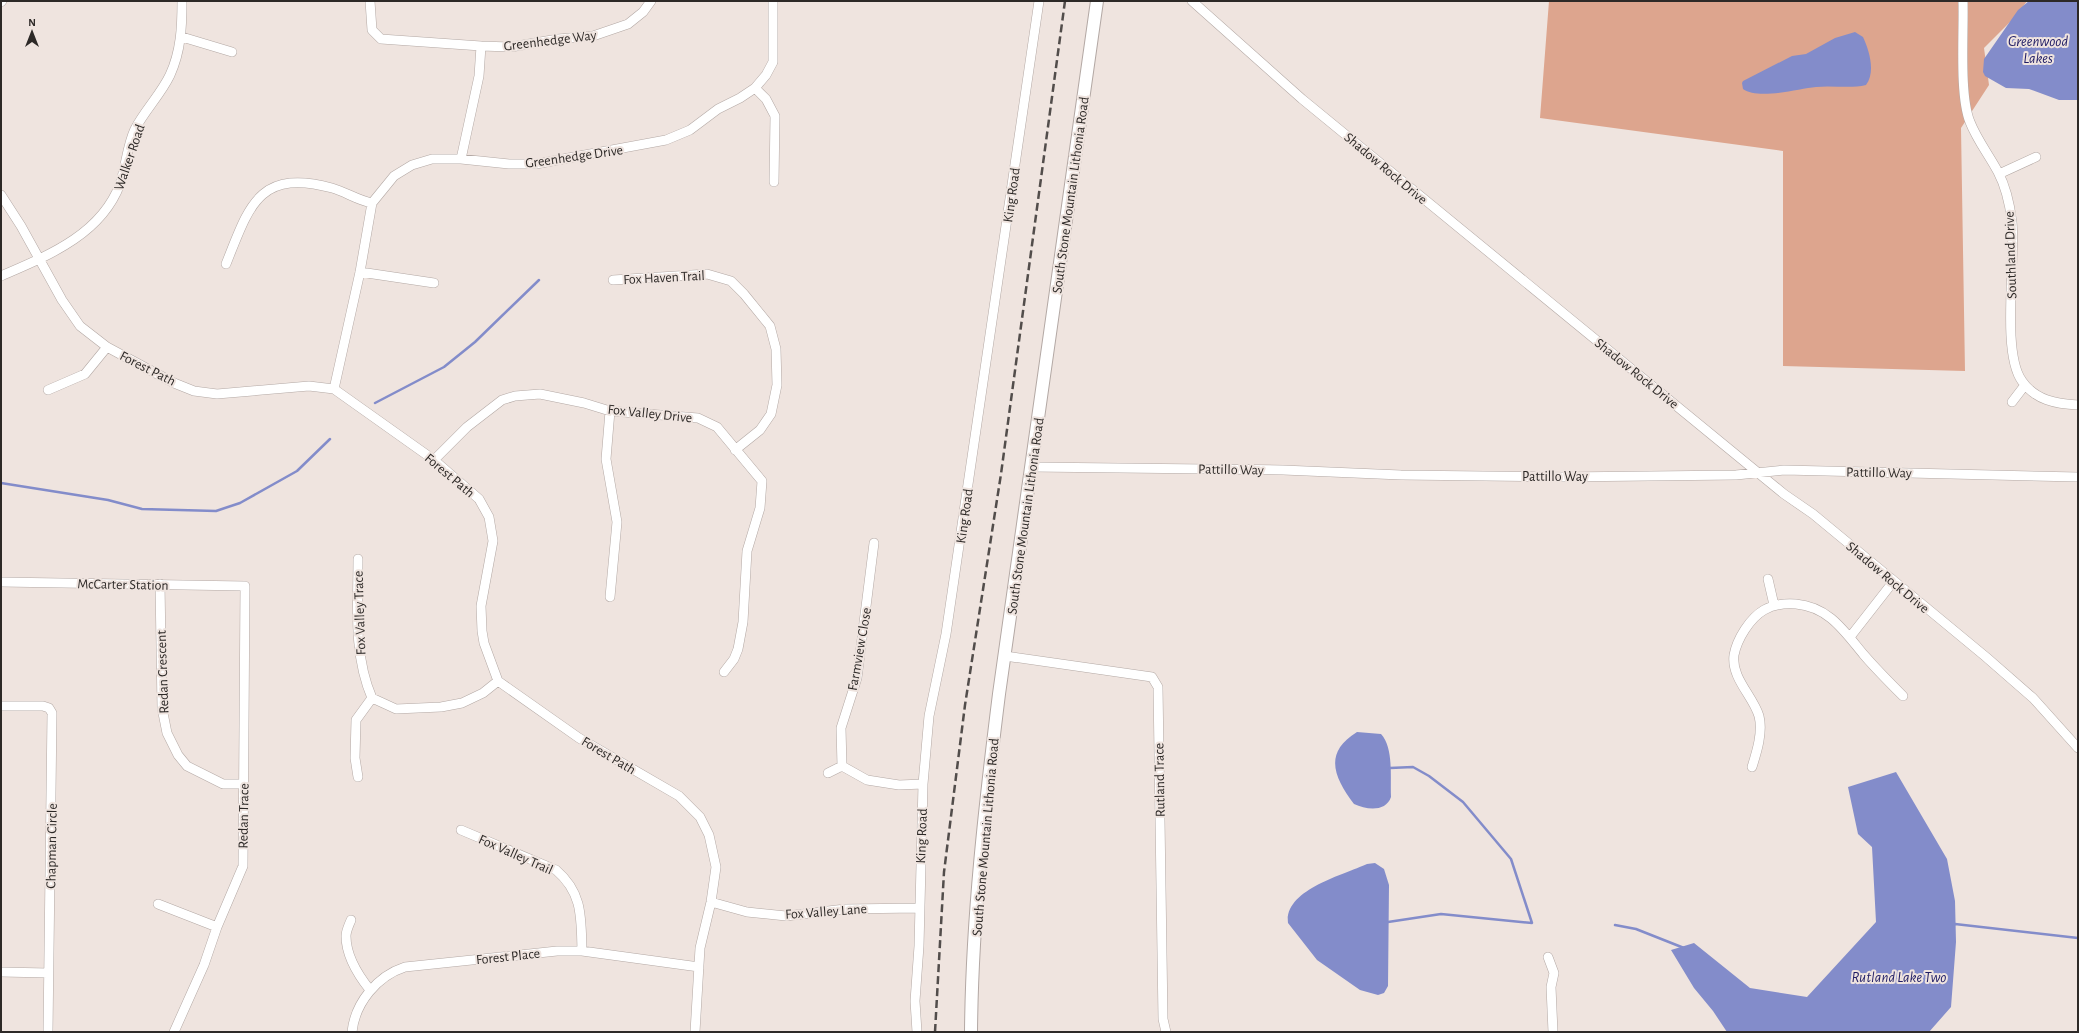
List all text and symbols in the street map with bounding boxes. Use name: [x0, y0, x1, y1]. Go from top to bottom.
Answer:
north arrow: [12, 12, 52, 52]
text: N: [28, 17, 36, 28]
street label: Greenhedge Way: [503, 28, 597, 54]
water label: Greenwood Lakes: [2008, 34, 2068, 66]
street label: South Stone Mountain Lithonia Road: [1050, 96, 1092, 294]
street label: Walker Road: [112, 122, 148, 192]
street label: Shadow Rock Drive: [1341, 130, 1429, 207]
street label: Greenhedge Drive: [524, 143, 624, 171]
street label: King Road: [1001, 167, 1023, 223]
street label: Southland Drive: [2002, 211, 2020, 299]
street label: Fox Haven Trail: [623, 269, 705, 287]
street label: Shadow Rock Drive: [1592, 336, 1681, 412]
street label: Forest Path: [117, 349, 178, 389]
street label: Fox Valley Drive: [607, 403, 693, 425]
street label: South Stone Mountain Lithonia Road: [1005, 417, 1047, 615]
street label: Forest Path: [422, 451, 477, 501]
street label: Pattillo Way: [1198, 462, 1264, 478]
street label: Pattillo Way: [1846, 465, 1912, 481]
street label: Pattillo Way: [1522, 470, 1588, 484]
street label: King Road: [954, 488, 976, 544]
street label: Shadow Rock Drive: [1843, 539, 1931, 616]
street label: Fox Valley Trace: [352, 570, 368, 655]
street label: McCarter Station: [77, 577, 169, 593]
street label: Farmview Close: [846, 606, 874, 692]
street label: Redan Crescent: [155, 629, 171, 714]
street label: Forest Path: [579, 734, 638, 777]
street label: South Stone Mountain Lithonia Road: [970, 738, 1002, 937]
street label: Rutland Trace: [1152, 743, 1168, 817]
street label: Redan Trace: [236, 783, 252, 849]
street label: Chapman Circle: [44, 803, 60, 889]
street label: King Road: [914, 808, 930, 864]
street label: Fox Valley Trail: [476, 832, 555, 877]
street label: Fox Valley Lane: [785, 902, 867, 922]
street label: Forest Place: [475, 947, 541, 967]
water label: Rutland Lake Two: [1851, 970, 1947, 985]

